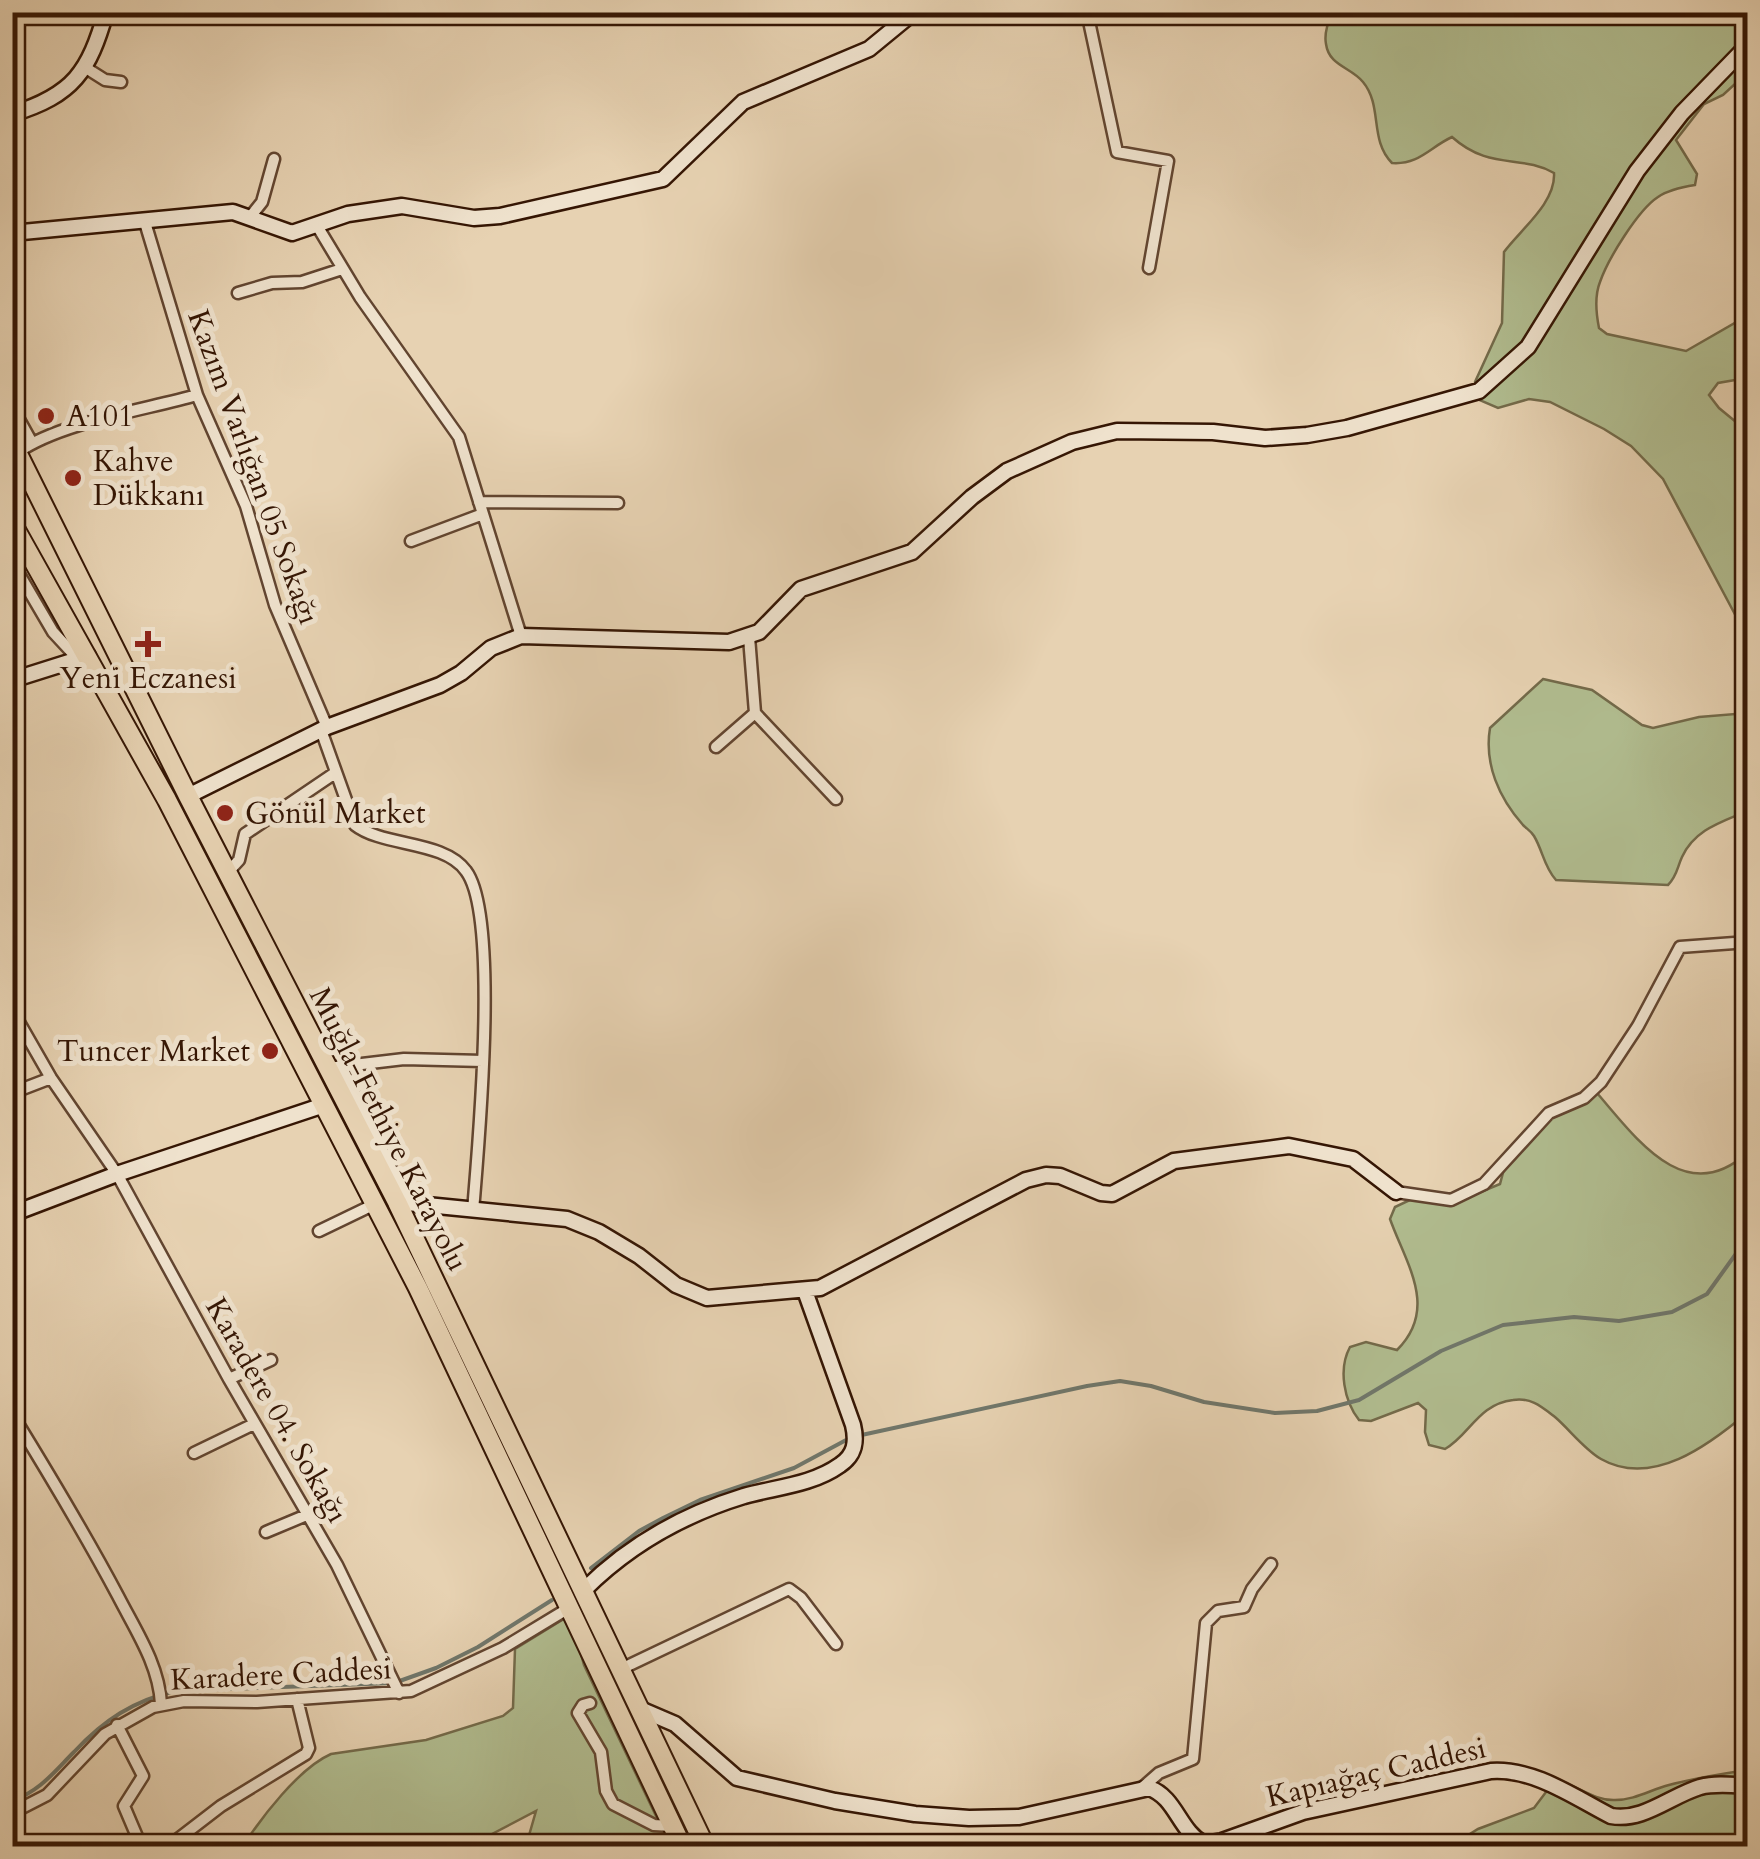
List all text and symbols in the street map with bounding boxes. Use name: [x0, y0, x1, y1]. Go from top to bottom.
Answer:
street label: Kazım Varlığan 05 Sokağı: [178, 304, 330, 630]
place label: A101: [66, 396, 133, 437]
marker: A101: [35, 405, 57, 427]
place label: Kahve Dükkanı: [93, 441, 204, 516]
marker: Kahve Dükkanı: [62, 467, 84, 489]
marker: Yeni Eczanesi: [137, 633, 159, 655]
place label: Yeni Eczanesi: [59, 658, 237, 699]
place label: Gönül Market: [245, 793, 426, 834]
marker: Gönül Market: [214, 802, 236, 824]
street label: Muğla-Fethiye Karayolu: [299, 980, 478, 1278]
place label: Tuncer Market: [57, 1031, 251, 1072]
marker: Tuncer Market: [259, 1040, 281, 1062]
street label: Karadere 04. Sokağı: [195, 1290, 358, 1530]
street label: Karadere Caddesi: [169, 1648, 393, 1701]
street label: Kapıağaç Caddesi: [1262, 1727, 1490, 1818]

